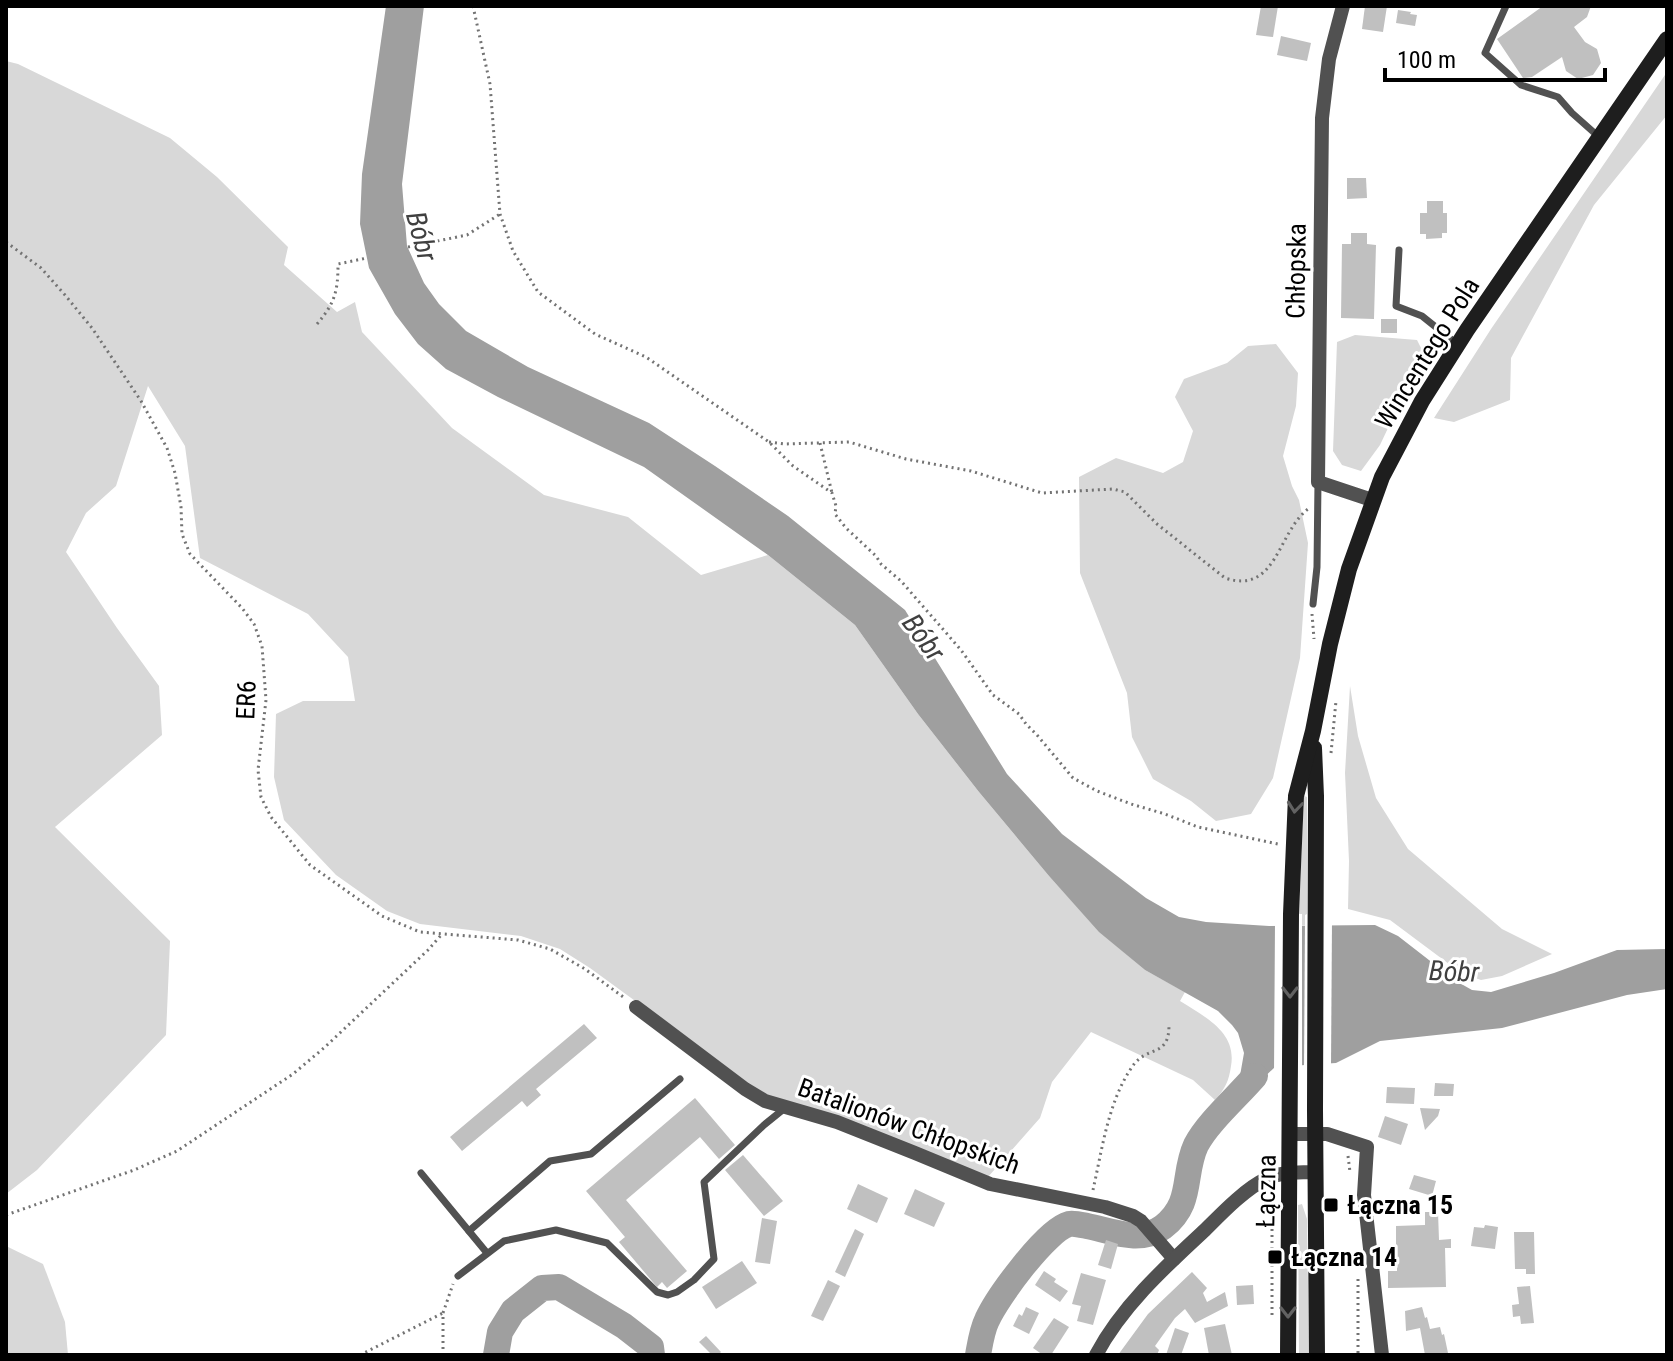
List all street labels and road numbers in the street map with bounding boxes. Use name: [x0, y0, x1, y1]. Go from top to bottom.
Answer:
street label: Chłopska: [1280, 223, 1312, 319]
street label: Wincentego Pola: [1369, 272, 1485, 434]
street label: ER6: [230, 680, 262, 720]
street label: Batalionów Chłopskich: [794, 1072, 1024, 1180]
street label: Łączna: [1250, 1154, 1282, 1228]

